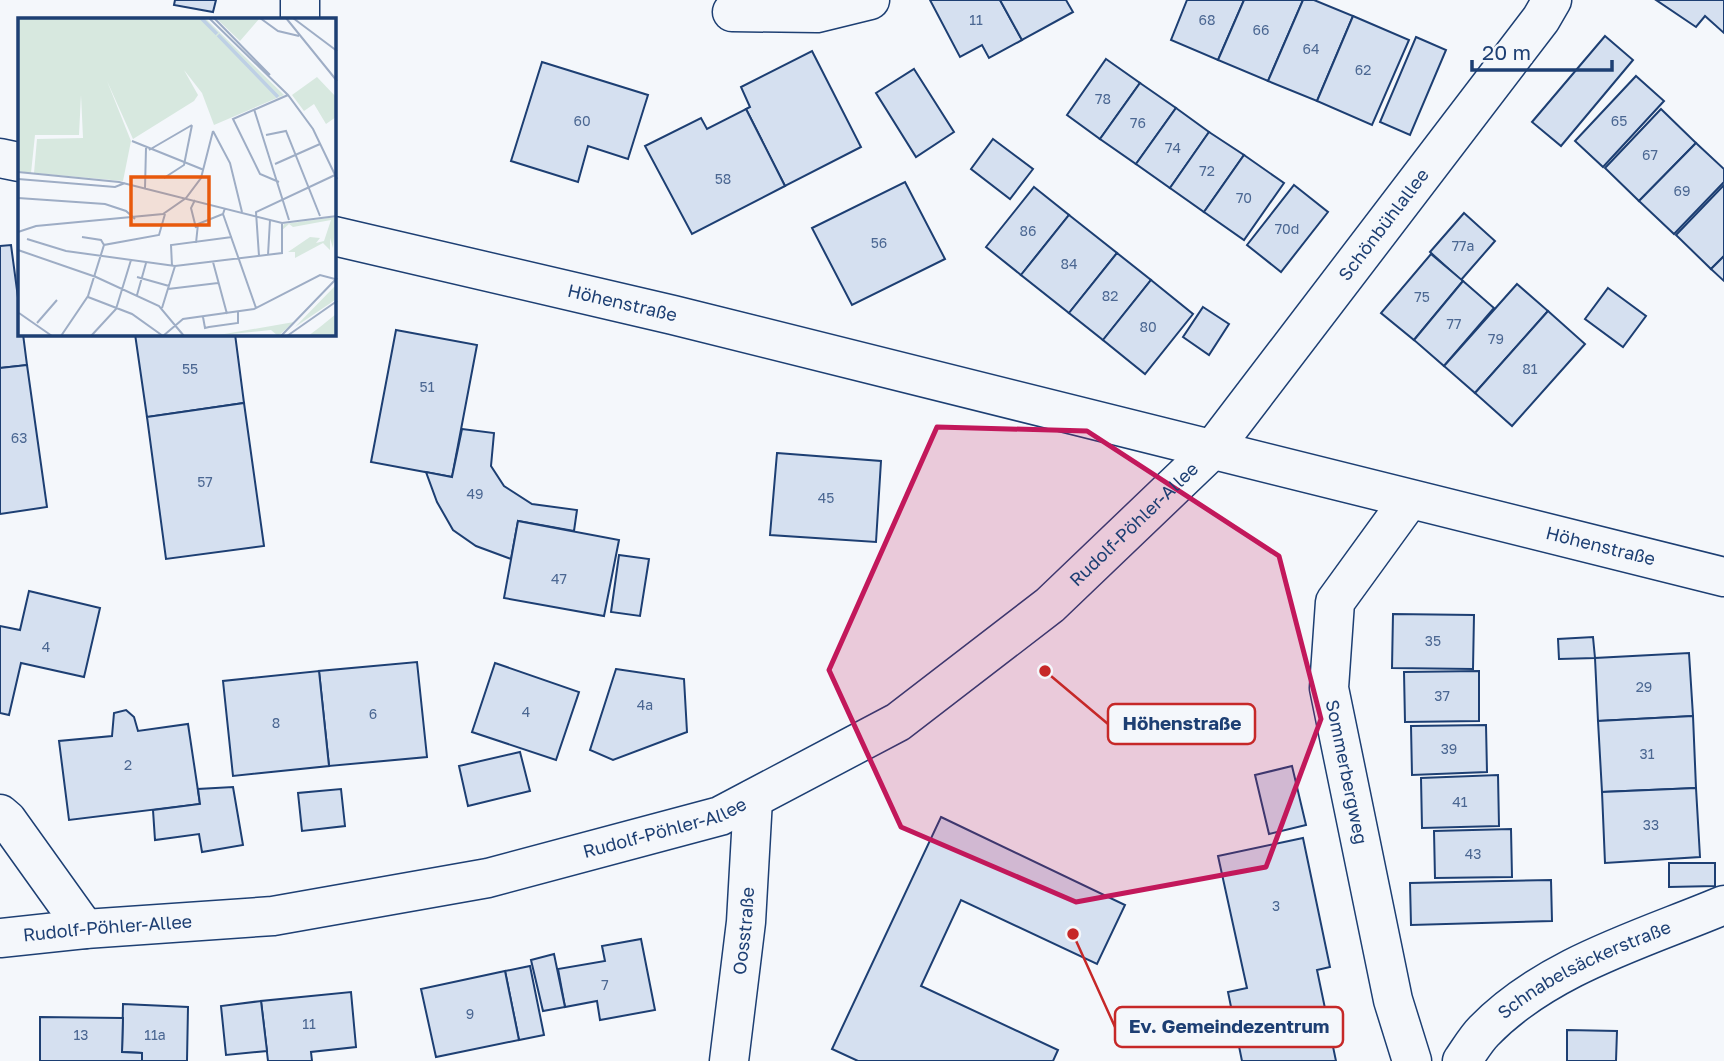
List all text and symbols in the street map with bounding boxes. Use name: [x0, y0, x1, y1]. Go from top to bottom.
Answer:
house number: 11: [969, 11, 983, 28]
house number: 68: [1198, 11, 1216, 28]
inset map: [18, 18, 336, 336]
house number: 66: [1253, 21, 1269, 38]
scale bar: [1472, 28, 1612, 72]
text: 20 m: [1482, 39, 1531, 65]
house number: 64: [1302, 40, 1320, 57]
house number: 62: [1355, 61, 1371, 78]
house number: 78: [1095, 90, 1111, 107]
house number: 60: [573, 112, 591, 129]
house number: 65: [1611, 112, 1627, 129]
house number: 76: [1130, 114, 1146, 131]
house number: 74: [1165, 139, 1181, 156]
house number: 67: [1642, 146, 1658, 163]
house number: 72: [1199, 162, 1215, 179]
street label: Schönbühlallee: [1333, 164, 1433, 285]
house number: 58: [715, 170, 731, 187]
house number: 69: [1674, 182, 1690, 199]
house number: 70: [1236, 189, 1252, 206]
house number: 70d: [1275, 220, 1299, 237]
house number: 86: [1019, 222, 1037, 239]
house number: 56: [871, 234, 887, 251]
house number: 77a: [1452, 237, 1474, 254]
house number: 84: [1060, 255, 1078, 272]
street label: Höhenstraße: [566, 279, 679, 326]
house number: 82: [1102, 287, 1118, 304]
house number: 75: [1414, 288, 1430, 305]
house number: 77: [1447, 315, 1461, 332]
house number: 80: [1139, 318, 1157, 335]
house number: 79: [1488, 330, 1504, 347]
house number: 55: [182, 360, 198, 377]
house number: 81: [1522, 360, 1538, 377]
house number: 51: [420, 378, 435, 395]
house number: 63: [11, 429, 27, 446]
street label: Rudolf-Pöhler-Allee: [1065, 457, 1202, 590]
house number: 57: [197, 473, 213, 490]
house number: 49: [466, 485, 484, 502]
house number: 45: [818, 489, 834, 506]
street label: Höhenstraße: [1544, 521, 1658, 569]
house number: 47: [551, 570, 567, 587]
house number: 35: [1425, 632, 1441, 649]
house number: 4: [42, 638, 50, 655]
house number: 29: [1636, 678, 1652, 695]
house number: 37: [1434, 687, 1450, 704]
house number: 4a: [637, 696, 653, 713]
street label: Sommerbergweg: [1322, 698, 1373, 846]
house number: 4: [522, 703, 530, 720]
callout: Höhenstraße: [1108, 704, 1255, 744]
house number: 6: [369, 705, 377, 722]
text: Höhenstraße: [1123, 711, 1241, 734]
house number: 8: [272, 714, 280, 731]
house number: 39: [1441, 740, 1457, 757]
house number: 31: [1640, 745, 1655, 762]
house number: 2: [124, 756, 132, 773]
street label: Rudolf-Pöhler-Allee: [580, 792, 750, 862]
house number: 41: [1452, 793, 1468, 810]
house number: 33: [1643, 816, 1659, 833]
house number: 43: [1465, 845, 1481, 862]
street label: Oosstraße: [728, 886, 758, 976]
house number: 3: [1272, 897, 1280, 914]
street label: Rudolf-Pöhler-Allee: [22, 910, 193, 946]
street label: Schnabelsäckerstraße: [1493, 915, 1674, 1023]
house number: 7: [601, 976, 609, 993]
house number: 9: [466, 1005, 474, 1022]
callout: Ev. Gemeindezentrum: [1115, 1007, 1343, 1047]
text: Ev. Gemeindezentrum: [1129, 1014, 1329, 1037]
house number: 11: [302, 1015, 316, 1032]
house number: 13: [74, 1026, 88, 1043]
house number: 11a: [144, 1026, 166, 1043]

